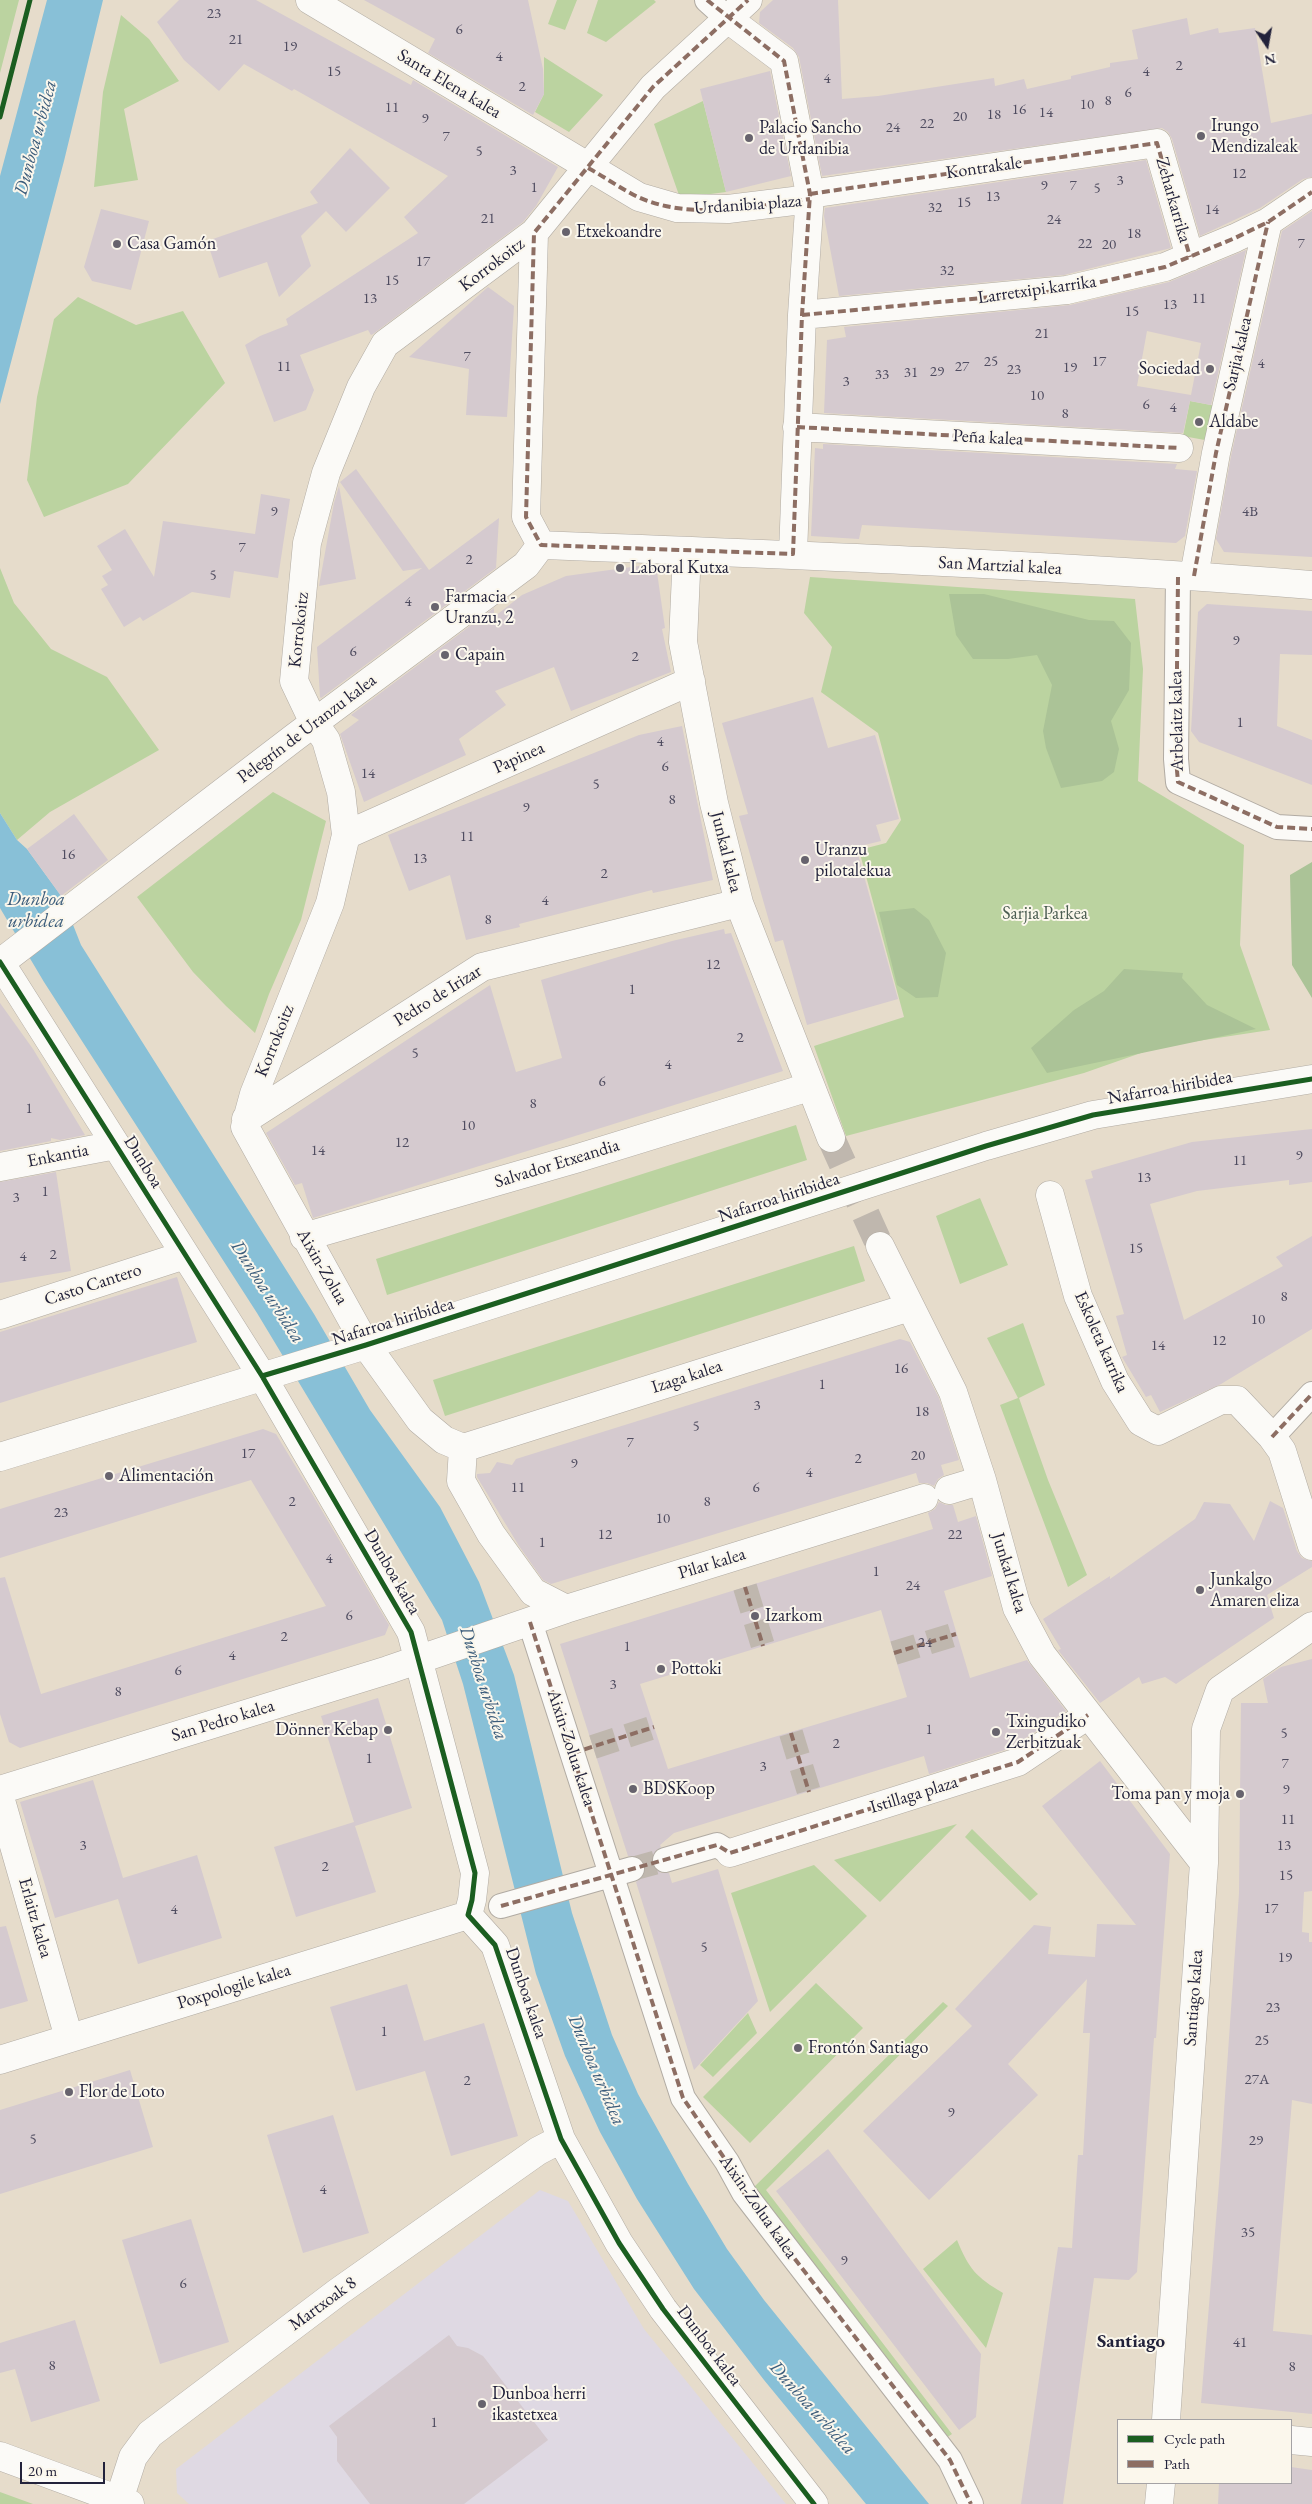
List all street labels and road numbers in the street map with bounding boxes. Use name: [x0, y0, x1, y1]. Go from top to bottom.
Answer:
street label: Santa Elena kalea: [393, 45, 505, 123]
street label: Kontrakale: [945, 152, 1023, 184]
street label: Zeharkarrika: [1150, 155, 1196, 245]
street label: Urdanibia plaza: [693, 190, 803, 220]
street label: Korrokoitz: [455, 233, 529, 297]
street label: Larretxipi karrika: [976, 271, 1098, 309]
street label: Sarjia kalea: [1219, 315, 1257, 393]
street label: Peña kalea: [952, 425, 1024, 451]
street label: San Martzial kalea: [938, 552, 1062, 580]
street label: Korrokoitz: [284, 591, 314, 669]
street label: Pelegrín de Uranzu kalea: [233, 670, 381, 788]
street label: Arbelaitz kalea: [1165, 670, 1189, 772]
street label: Papinea: [490, 737, 548, 779]
street label: Junkal kalea: [706, 809, 746, 895]
street label: Pedro de Irizar: [390, 960, 486, 1032]
street label: Korrokoitz: [251, 1002, 299, 1080]
street label: Nafarroa hiribidea: [1106, 1066, 1234, 1110]
street label: Dunboa: [119, 1132, 167, 1192]
street label: Salvador Etxeandia: [492, 1135, 622, 1193]
street label: Enkantia: [25, 1139, 91, 1173]
street label: Nafarroa hiribidea: [716, 1168, 842, 1228]
street label: Aixin-Zolua: [292, 1225, 352, 1309]
street label: Casto Cantero: [42, 1259, 144, 1311]
street label: Eskoleta karrika: [1069, 1288, 1133, 1396]
street label: Nafarroa hiribidea: [329, 1293, 457, 1351]
street label: Izaga kalea: [649, 1355, 725, 1399]
street label: Dunboa kalea: [359, 1525, 425, 1619]
street label: Junkal kalea: [987, 1530, 1031, 1616]
street label: Pilar kalea: [676, 1543, 748, 1585]
street label: Aixin-Zolua kalea: [542, 1687, 600, 1809]
street label: San Pedro kalea: [169, 1695, 277, 1747]
street label: Istillaga plaza: [868, 1771, 960, 1819]
street label: Erlaitz kalea: [13, 1875, 57, 1961]
street label: Dunboa kalea: [500, 1944, 552, 2042]
street label: Santiago kalea: [1180, 1949, 1208, 2047]
street label: Poxpologile kalea: [175, 1959, 293, 2015]
street label: Aixin-Zolua kalea: [714, 2151, 802, 2263]
street label: Martxoak 8: [285, 2272, 361, 2336]
street label: Dunboa kalea: [672, 2301, 746, 2391]

